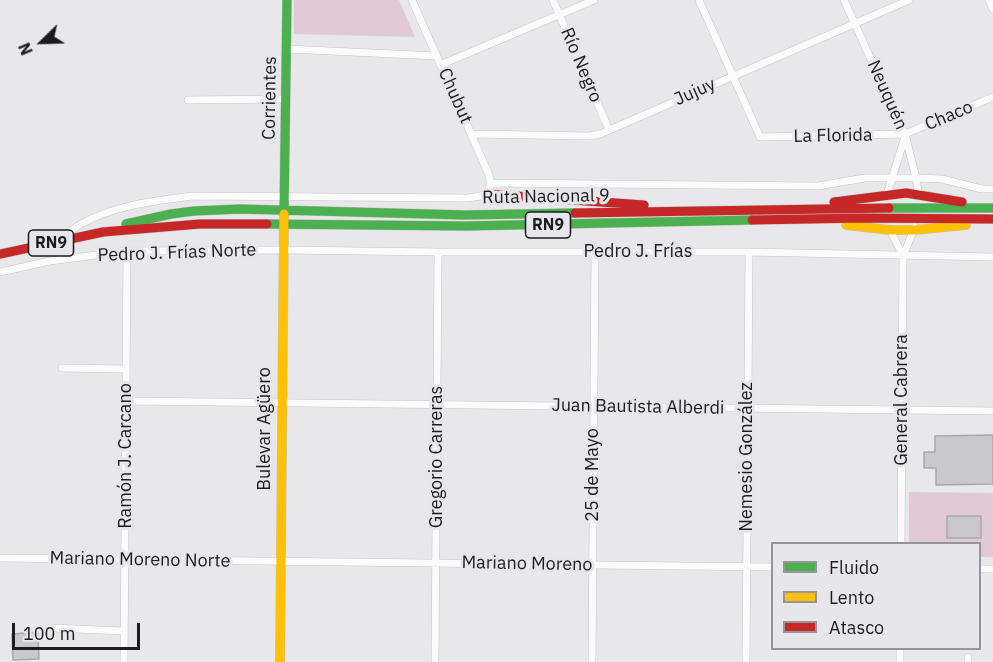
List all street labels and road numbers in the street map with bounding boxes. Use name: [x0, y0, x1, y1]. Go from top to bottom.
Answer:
street label: Río Negro: [556, 24, 606, 106]
street label: Corrientes: [258, 56, 282, 140]
street label: Neuquén: [862, 57, 912, 133]
street label: Chubut: [433, 65, 477, 127]
street label: Jujuy: [671, 73, 719, 111]
street label: Chaco: [922, 96, 976, 136]
street label: La Florida: [793, 125, 873, 147]
street label: Ruta Nacional 9: [482, 185, 610, 209]
road number: RN9: [526, 212, 570, 238]
road number: RN9: [28, 230, 74, 256]
street label: Pedro J. Frías Norte: [97, 239, 257, 267]
street label: Pedro J. Frías: [584, 241, 692, 263]
street label: General Cabrera: [891, 334, 913, 466]
street label: Bulevar Agüero: [254, 367, 276, 491]
street label: Nemesio González: [736, 382, 758, 532]
street label: Ramón J. Carcano: [115, 383, 137, 529]
street label: Gregorio Carreras: [426, 386, 448, 528]
street label: Juan Bautista Alberdi: [551, 395, 725, 419]
street label: 25 de Mayo: [582, 428, 604, 522]
street label: Mariano Moreno Norte: [49, 548, 231, 572]
street label: Mariano Moreno: [461, 552, 593, 576]

